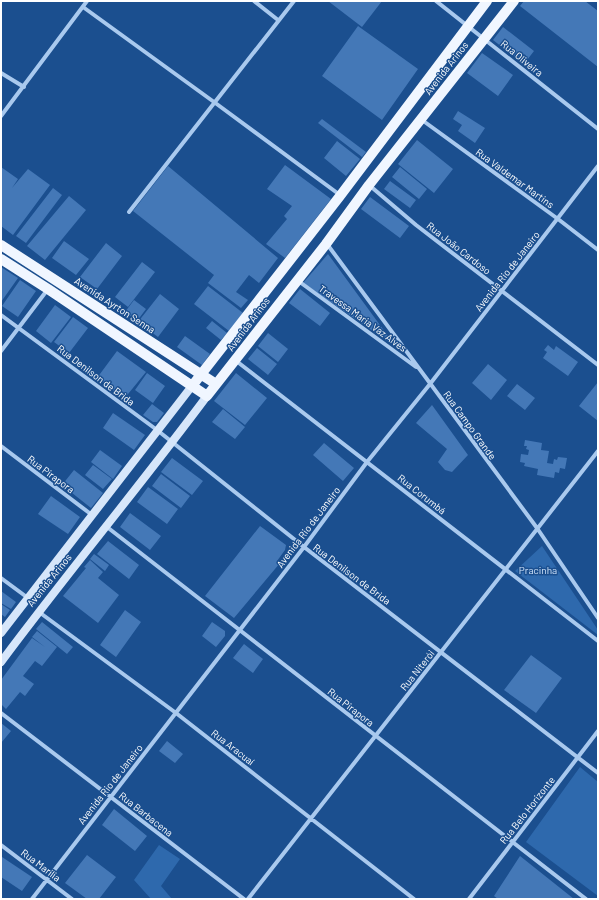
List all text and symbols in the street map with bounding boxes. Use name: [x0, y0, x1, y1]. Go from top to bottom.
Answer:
street label: Rua Oliveira: [498, 37, 546, 79]
street label: Avenida Arinos: [422, 39, 471, 97]
street label: Rua Valdemar Martins: [474, 146, 557, 210]
street label: Rua João Cardoso: [425, 219, 493, 277]
street label: Avenida Rio de Janeiro: [472, 229, 542, 313]
street label: Avenida Ayrton Senna: [72, 274, 158, 336]
street label: Travessa Maria Vaz Alves: [317, 282, 409, 354]
street label: Avenida Arinos: [224, 295, 272, 353]
street label: Rua Denilson de Brida: [55, 342, 137, 408]
street label: Rua Campo Grande: [441, 388, 499, 462]
street label: Rua Pirapora: [25, 453, 77, 495]
street label: Rua Corumbá: [395, 471, 449, 517]
street label: Avenida Rio de Janeiro: [274, 484, 342, 570]
street label: Rua Denilson de Brida: [311, 541, 393, 607]
street label: Avenida Arinos: [24, 551, 74, 609]
park label: Pracinha: [519, 564, 557, 576]
street label: Rua Niterói: [397, 647, 437, 693]
street label: Rua Pirapora: [325, 685, 377, 729]
street label: Rua Aracuaí: [209, 727, 257, 767]
street label: Avenida Rio de Janeiro: [75, 742, 145, 826]
street label: Rua Belo Horizonte: [497, 774, 557, 846]
street label: Rua Barbacena: [117, 789, 175, 839]
street label: Rua Marília: [19, 846, 63, 884]

